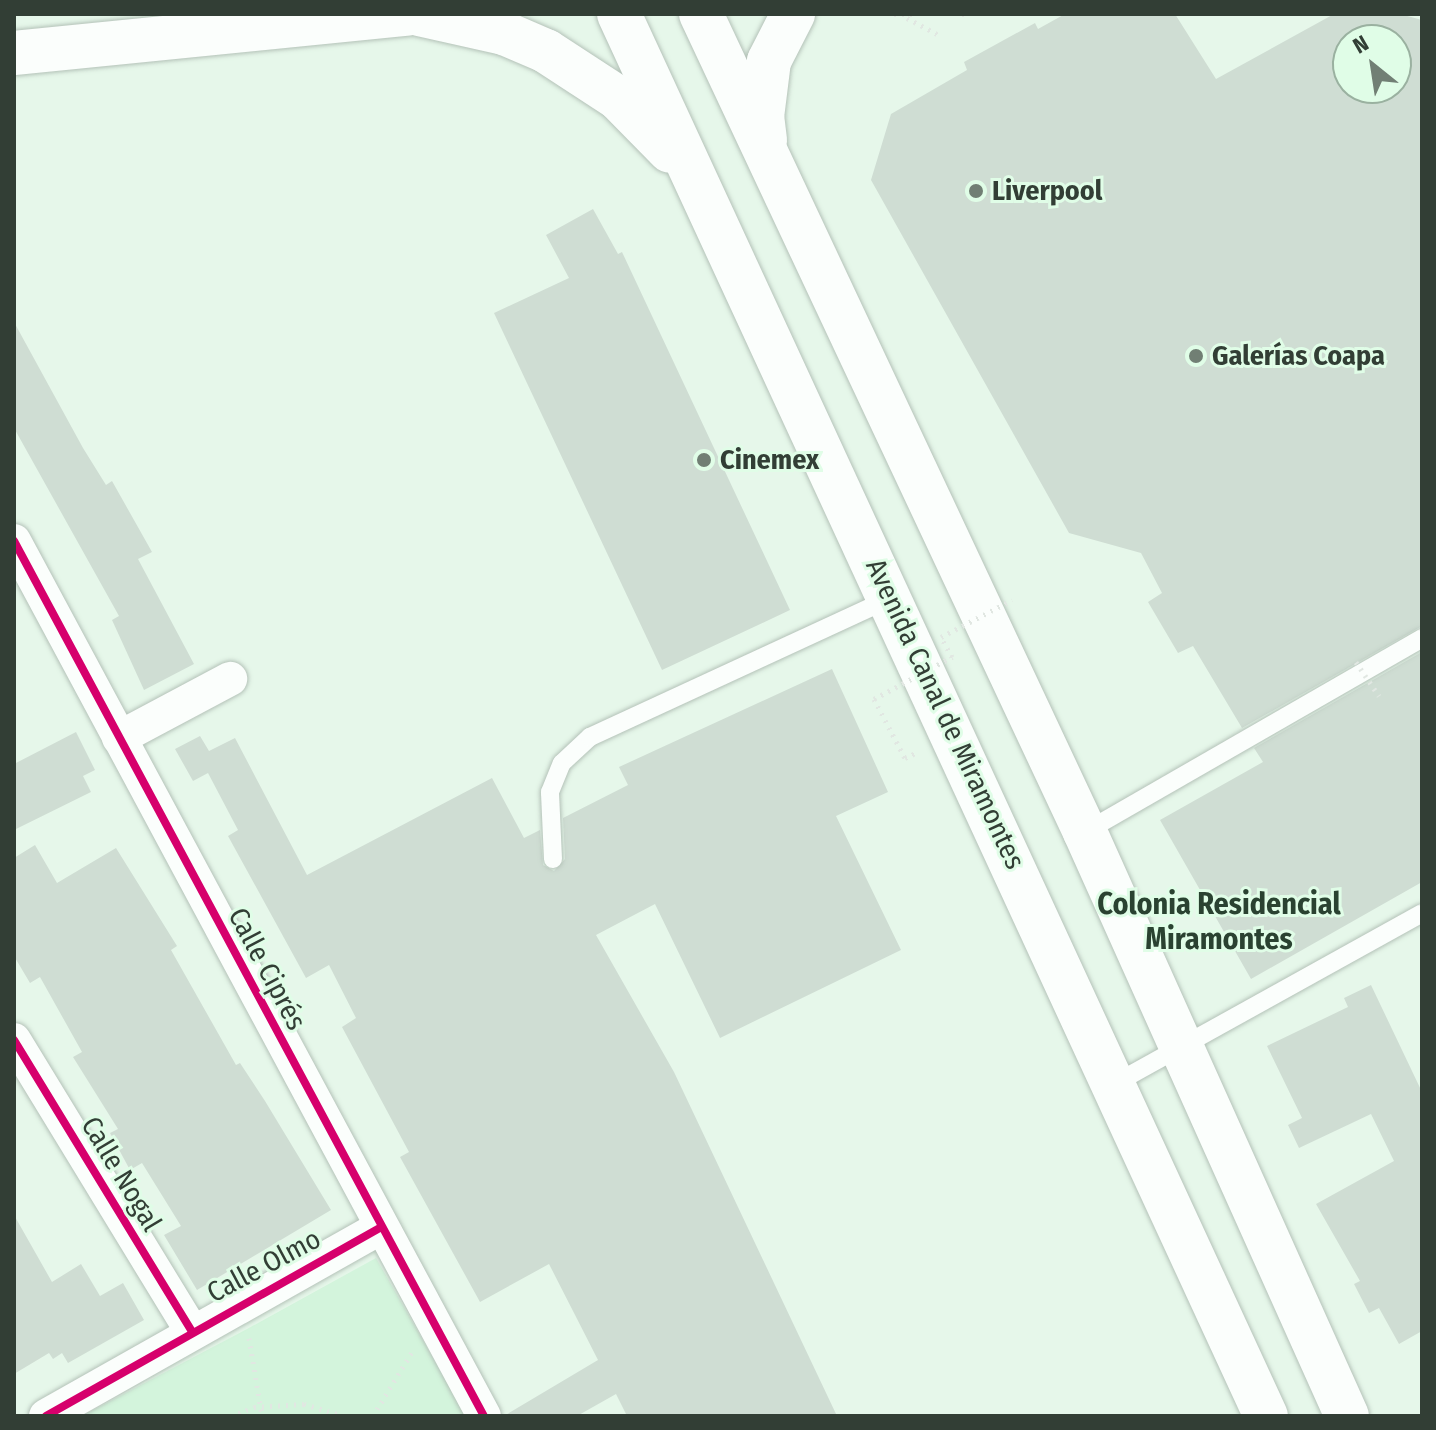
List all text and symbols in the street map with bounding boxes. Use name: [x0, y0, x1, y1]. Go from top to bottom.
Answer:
north arrow: [1332, 24, 1412, 104]
text: N: [1348, 30, 1373, 60]
place label: Liverpool: [992, 174, 1102, 208]
marker: Liverpool: [967, 182, 985, 200]
place label: Galerías Coapa: [1212, 339, 1385, 373]
marker: Galerías Coapa: [1187, 347, 1205, 365]
place label: Cinemex: [720, 443, 819, 477]
marker: Cinemex: [695, 451, 713, 469]
street label: Avenida Canal de Miramontes: [858, 554, 1032, 874]
district label: Colonia Residencial Miramontes: [1097, 886, 1341, 956]
street label: Calle Ciprés: [221, 902, 313, 1036]
street label: Calle Nogal: [74, 1111, 168, 1237]
street label: Calle Olmo: [202, 1222, 326, 1310]

